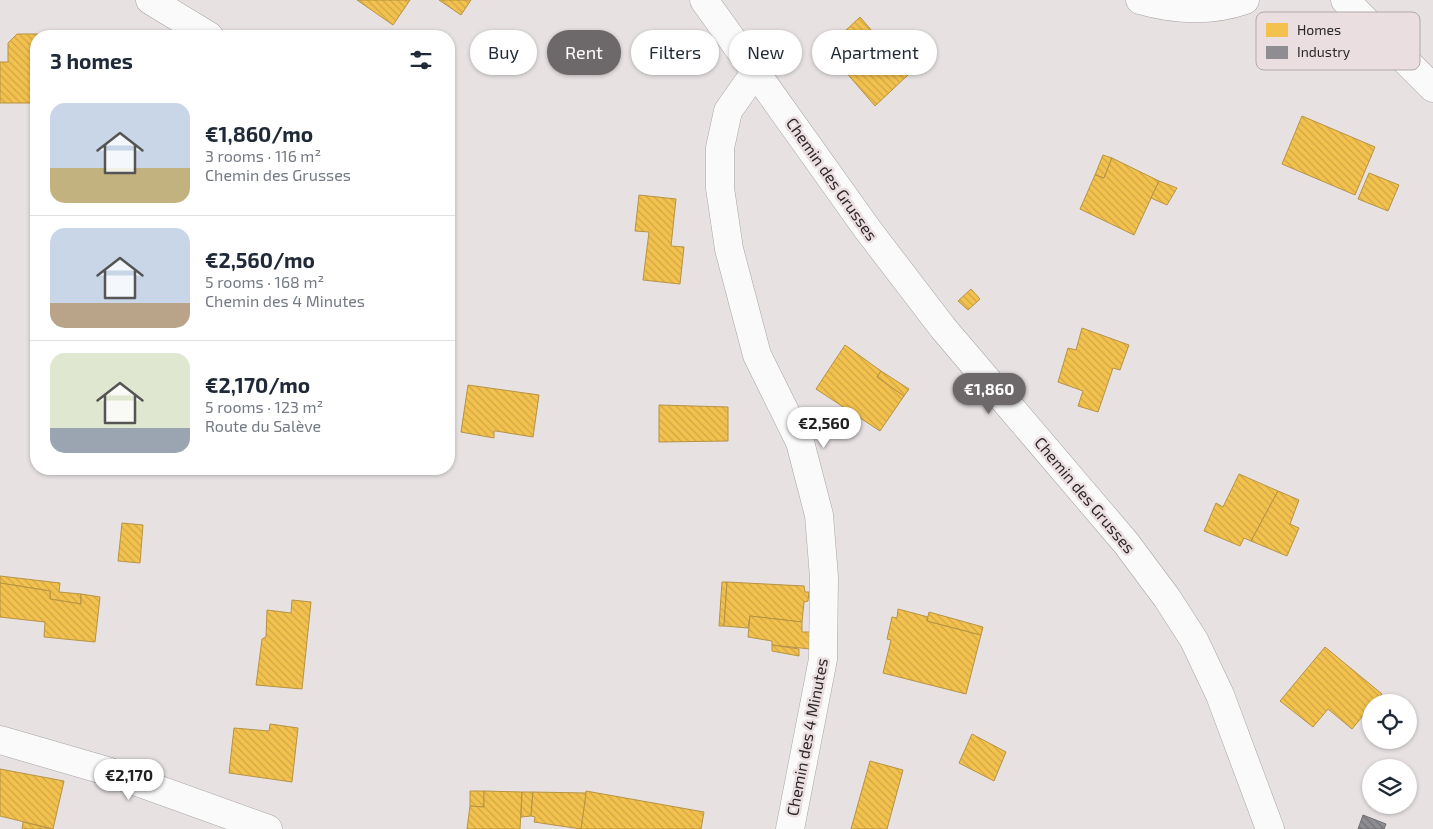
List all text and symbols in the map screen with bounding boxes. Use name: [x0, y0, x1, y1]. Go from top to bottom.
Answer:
legend: [1256, 12, 1420, 70]
text: Homes: [1297, 21, 1341, 38]
chip: Buy: [470, 30, 537, 75]
chip: Rent: [547, 30, 621, 75]
chip: Filters: [631, 30, 719, 75]
chip: New: [729, 30, 802, 75]
chip: Apartment: [812, 30, 937, 75]
text: Industry: [1297, 43, 1351, 60]
icon: filters: [407, 46, 435, 74]
text: 3 homes: [50, 48, 133, 73]
street label: Chemin des Grusses: [783, 114, 882, 244]
text: €1,860/mo: [205, 121, 313, 146]
icon: home: [90, 123, 150, 183]
text: 3 rooms · 116 m²: [205, 146, 321, 165]
text: Chemin des Grusses: [205, 165, 351, 184]
text: €2,560/mo: [205, 247, 315, 272]
icon: home: [90, 248, 150, 308]
text: 5 rooms · 168 m²: [205, 272, 324, 291]
text: Chemin des 4 Minutes: [205, 291, 365, 310]
text: €2,170/mo: [205, 372, 310, 397]
pin: €1,860: [948, 372, 1030, 415]
icon: home: [90, 373, 150, 433]
text: €1,860: [964, 379, 1014, 398]
text: 5 rooms · 123 m²: [205, 397, 323, 416]
pin: €2,560: [783, 406, 865, 449]
text: €2,560: [798, 413, 850, 432]
text: Route du Salève: [205, 416, 321, 435]
street label: Chemin des Grusses: [1031, 433, 1140, 557]
street label: Chemin des 4 Minutes: [782, 657, 831, 817]
map controls: [1362, 694, 1417, 814]
button: locate: [1362, 694, 1417, 749]
pin: €2,170: [88, 758, 170, 801]
button: layers: [1362, 759, 1417, 814]
text: €2,170: [105, 765, 153, 784]

